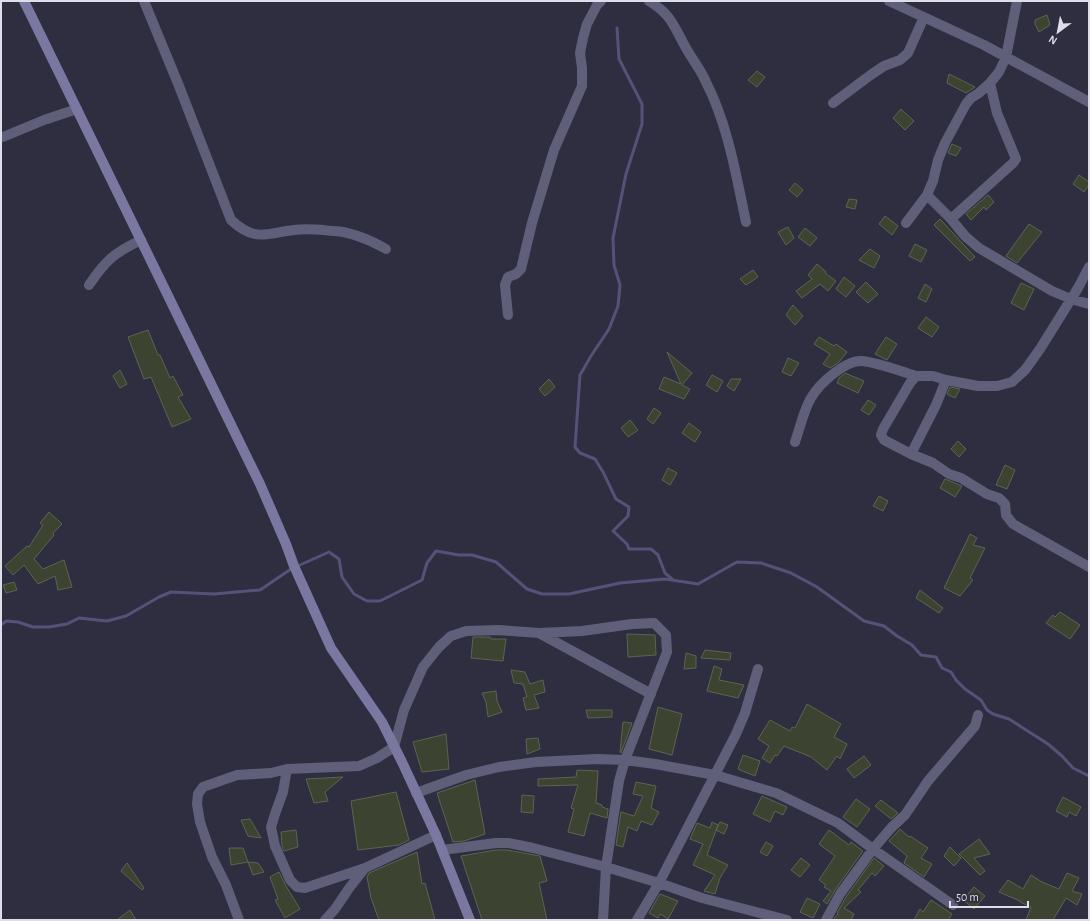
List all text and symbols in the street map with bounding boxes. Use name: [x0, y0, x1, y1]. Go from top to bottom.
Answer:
north arrow: [1038, 12, 1078, 52]
text: N: [1047, 33, 1059, 47]
scale bar: [950, 883, 1028, 909]
text: 50 m: [956, 891, 979, 903]

